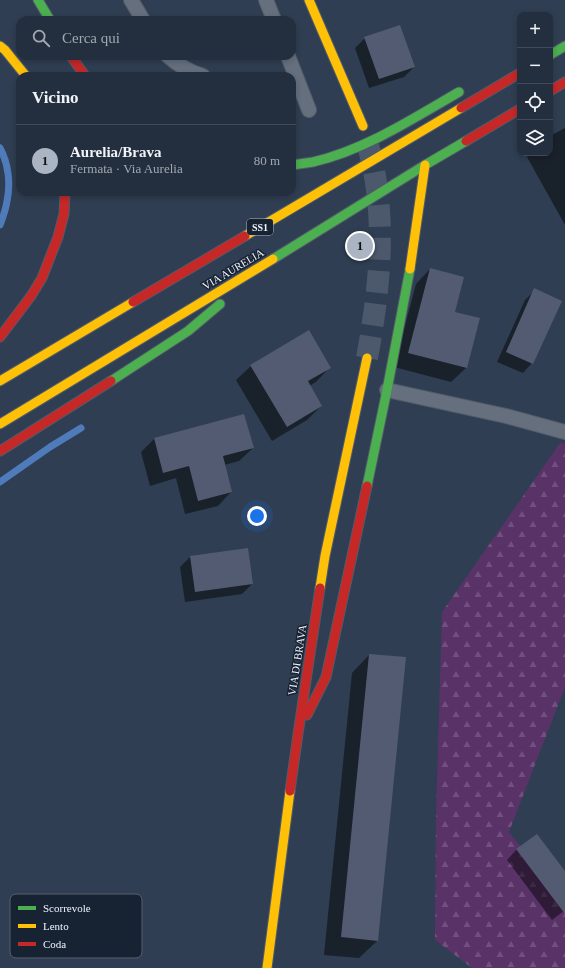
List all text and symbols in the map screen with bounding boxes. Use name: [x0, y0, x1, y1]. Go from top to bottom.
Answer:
map controls: [517, 12, 553, 156]
button: +: [517, 12, 553, 48]
search box: [16, 16, 296, 60]
icon: search: [30, 27, 52, 49]
text: Cerca qui: [62, 30, 120, 46]
button: −: [517, 48, 553, 84]
button: locate: [517, 84, 553, 120]
text: Vicino: [32, 88, 79, 107]
button: layers: [517, 120, 553, 156]
text: Aurelia/Brava: [70, 144, 161, 160]
text: 1: [42, 153, 48, 168]
text: 80 m: [254, 153, 280, 168]
text: Fermata · Via Aurelia: [70, 161, 183, 176]
road number: SS1: [247, 219, 273, 235]
pin: 1: [347, 231, 373, 261]
street label: VIA AURELIA: [200, 246, 266, 292]
your location: [247, 506, 267, 526]
street label: VIA DI BRAVA: [285, 624, 309, 696]
legend: [10, 894, 142, 958]
text: Scorrevole: [43, 902, 91, 914]
text: Lento: [43, 920, 69, 932]
text: Coda: [43, 938, 66, 950]

